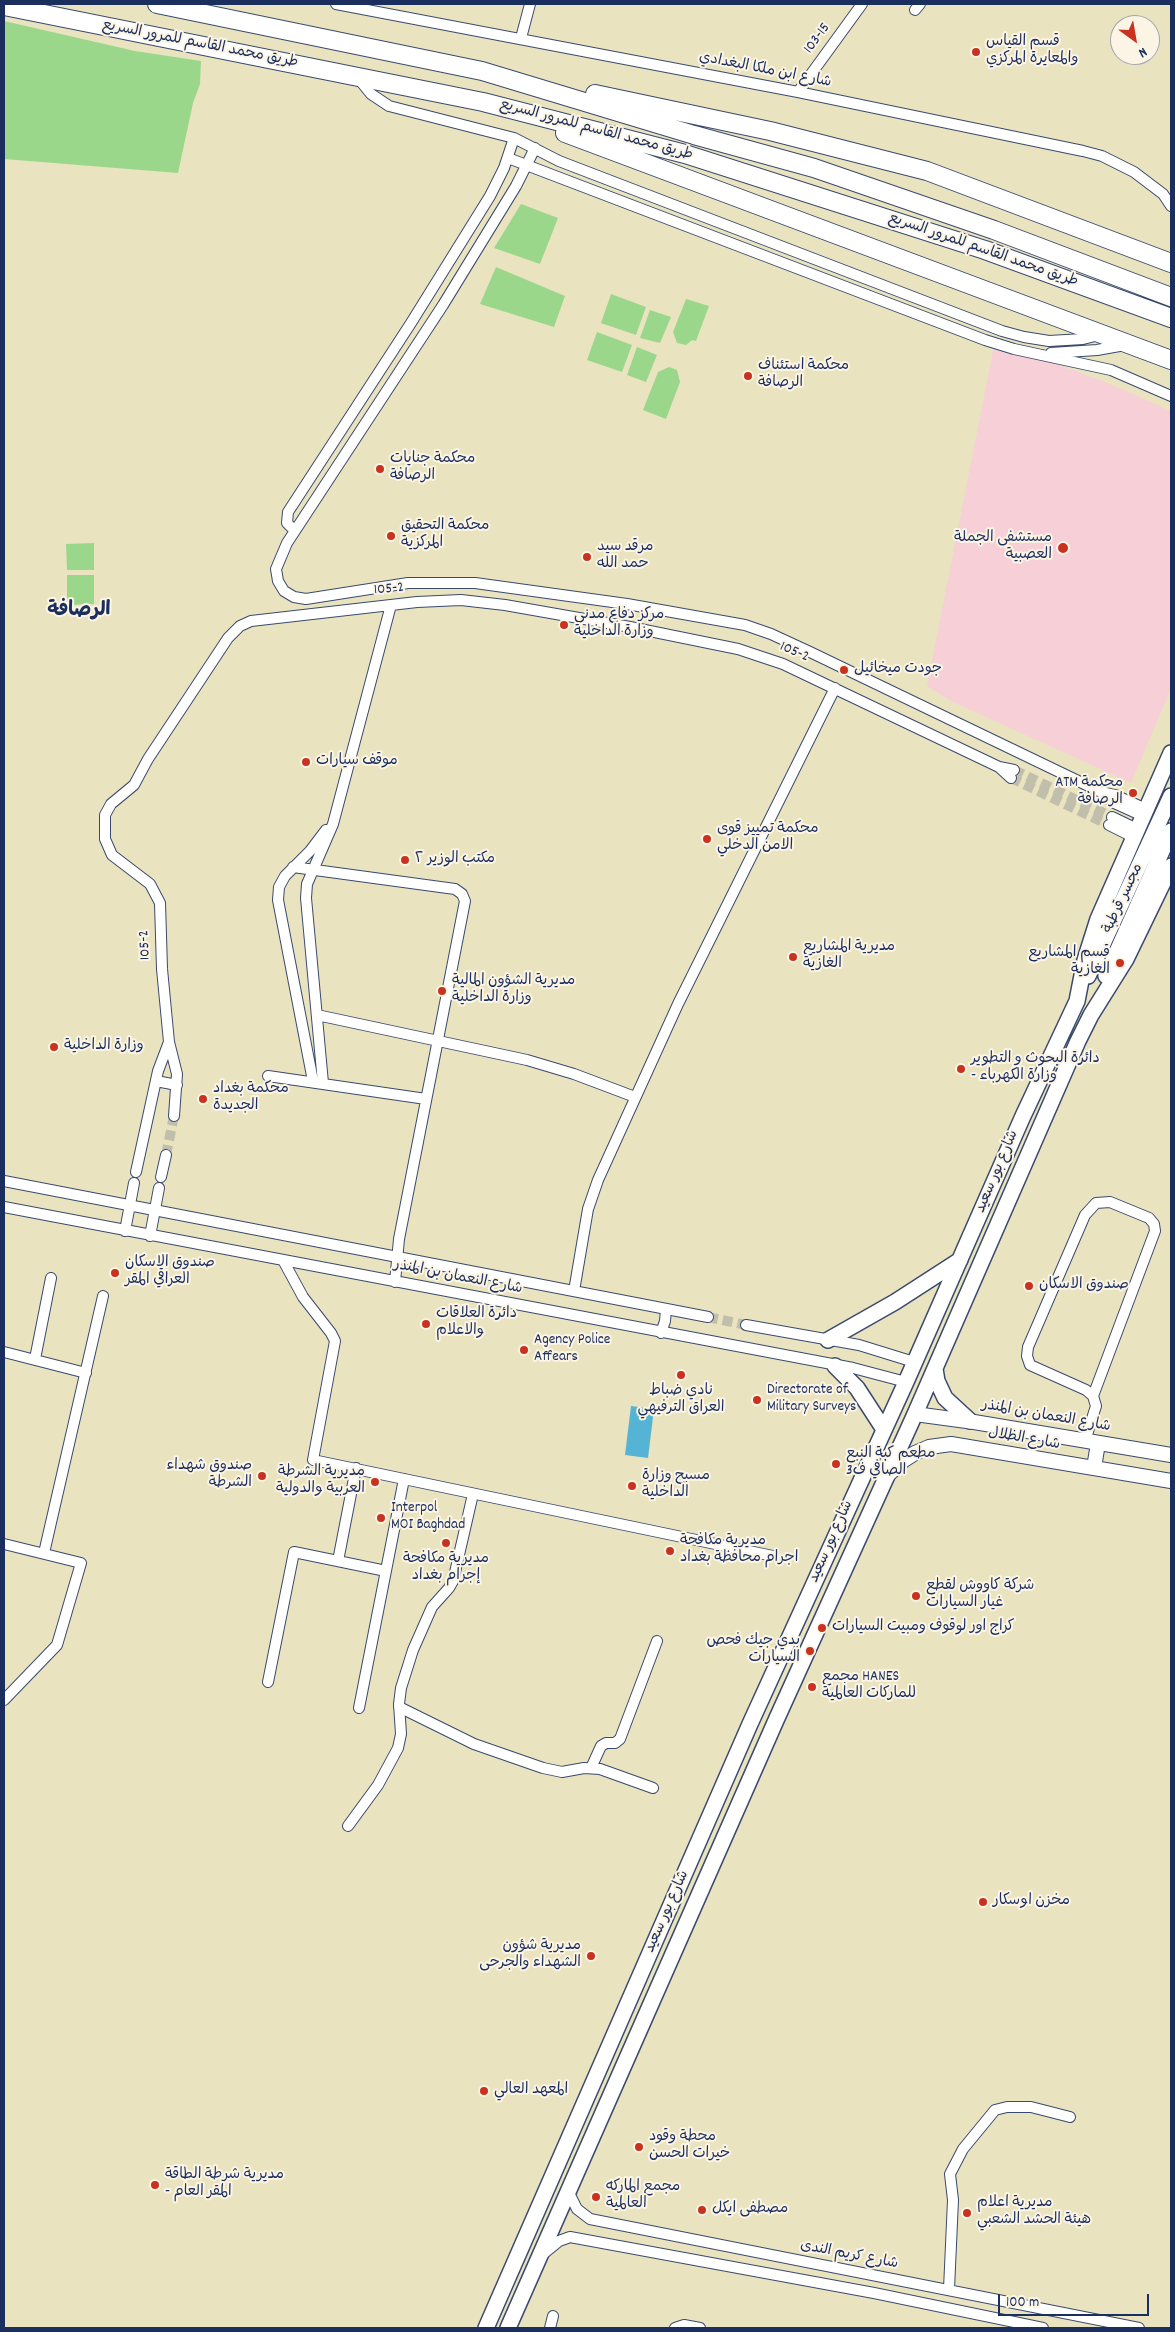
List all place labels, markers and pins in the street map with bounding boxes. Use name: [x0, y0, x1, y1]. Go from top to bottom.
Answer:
place label: قسم القياس والمعايرة المركزي: [986, 34, 1078, 69]
marker: قسم القياس والمعايرة المركزي: [970, 46, 982, 58]
place label: محكمة استئناف الرصافة: [758, 358, 849, 393]
marker: محكمة استئناف الرصافة: [742, 370, 754, 382]
place label: محكمة جنايات الرصافة: [390, 451, 475, 486]
marker: محكمة جنايات الرصافة: [374, 463, 386, 475]
place label: محكمة التحقيق المركزية: [401, 518, 489, 553]
marker: محكمة التحقيق المركزية: [385, 530, 397, 542]
place label: مستشفى الجملة العصبية: [954, 530, 1052, 565]
place label: مرقد سيد حمد الله: [597, 539, 654, 574]
marker: مستشفى الجملة العصبية: [1056, 541, 1070, 555]
marker: مرقد سيد حمد الله: [581, 551, 593, 563]
place label: مركز دفاع مدني وزارة الداخلية: [574, 607, 664, 642]
marker: مركز دفاع مدني وزارة الداخلية: [558, 619, 570, 631]
place label: جودت ميخائيل: [854, 661, 942, 679]
marker: جودت ميخائيل: [838, 664, 850, 676]
place label: موقف سيارات: [316, 753, 398, 771]
marker: موقف سيارات: [300, 756, 312, 768]
place label: ATM محكمة الرصافة: [1055, 775, 1123, 810]
marker: ATM محكمة الرصافة: [1127, 787, 1139, 799]
place label: محكمة تمييز قوى الامن الدخلي: [717, 821, 819, 856]
marker: محكمة تمييز قوى الامن الدخلي: [701, 833, 713, 845]
place label: مكتب الوزير ٢: [415, 851, 495, 869]
marker: مكتب الوزير ٢: [399, 854, 411, 866]
place label: مديرية المشاريع الغازية: [803, 939, 895, 974]
place label: قسم المشاريع الغازية: [1028, 945, 1110, 980]
marker: مديرية المشاريع الغازية: [787, 951, 799, 963]
marker: قسم المشاريع الغازية: [1114, 957, 1126, 969]
place label: مديرية الشؤون المالية وزارة الداخلية: [452, 973, 575, 1008]
marker: مديرية الشؤون المالية وزارة الداخلية: [436, 985, 448, 997]
place label: وزارة الداخلية: [64, 1038, 144, 1056]
marker: وزارة الداخلية: [48, 1041, 60, 1053]
place label: دائرة البحوث و التطوير - وزارة الكهرباء: [971, 1051, 1100, 1086]
marker: دائرة البحوث و التطوير - وزارة الكهرباء: [955, 1063, 967, 1075]
place label: محكمة بغداد الجديدة: [213, 1081, 289, 1116]
marker: محكمة بغداد الجديدة: [197, 1093, 209, 1105]
place label: صندوق الاسكان العراقي المقر: [125, 1255, 215, 1290]
marker: صندوق الاسكان العراقي المقر: [109, 1267, 121, 1279]
place label: صندوق الاسكان: [1039, 1277, 1129, 1295]
marker: صندوق الاسكان: [1023, 1280, 1035, 1292]
place label: دائرة العلاقات والاعلام: [436, 1306, 517, 1341]
marker: دائرة العلاقات والاعلام: [420, 1318, 432, 1330]
place label: Agency Police Affears: [534, 1332, 610, 1367]
marker: Agency Police Affears: [518, 1344, 530, 1356]
marker: نادي ضباط العراق الترفيهي: [675, 1369, 687, 1381]
place label: Directorate of Military Surveys: [767, 1382, 856, 1417]
place label: نادي ضباط العراق الترفيهي: [638, 1383, 724, 1418]
marker: Directorate of Military Surveys: [751, 1394, 763, 1406]
place label: مطعم كبة النبع الصافي ف3: [846, 1446, 936, 1481]
place label: صندوق شهداء الشرطة: [166, 1458, 252, 1493]
marker: مطعم كبة النبع الصافي ف3: [830, 1458, 842, 1470]
place label: مديرية الشرطة العربية والدولية: [276, 1464, 365, 1499]
place label: مسبح وزارة الداخلية: [642, 1468, 710, 1503]
marker: صندوق شهداء الشرطة: [256, 1470, 268, 1482]
marker: مديرية الشرطة العربية والدولية: [369, 1476, 381, 1488]
marker: مسبح وزارة الداخلية: [626, 1480, 638, 1492]
place label: Interpol MOI Baghdad: [391, 1500, 465, 1535]
marker: Interpol MOI Baghdad: [375, 1512, 387, 1524]
place label: مديرية مكافحة اجرام محافظة بغداد: [680, 1533, 799, 1568]
marker: مديرية مكافحة إجرام بغداد: [440, 1537, 452, 1549]
marker: مديرية مكافحة اجرام محافظة بغداد: [664, 1545, 676, 1557]
place label: مديرية مكافحة إجرام بغداد: [403, 1551, 489, 1586]
place label: شركة كاووش لقطع غيار السيارات: [926, 1578, 1034, 1613]
marker: شركة كاووش لقطع غيار السيارات: [910, 1590, 922, 1602]
place label: كراج اور لوقوف ومبيت السيارات: [832, 1619, 1015, 1637]
marker: كراج اور لوقوف ومبيت السيارات: [816, 1622, 828, 1634]
place label: بدي جيك فحص السيارات: [707, 1633, 800, 1668]
marker: بدي جيك فحص السيارات: [804, 1645, 816, 1657]
place label: مجمع HANES للماركات العالمية: [822, 1669, 916, 1704]
marker: مجمع HANES للماركات العالمية: [806, 1681, 818, 1693]
place label: مخزن اوسكار: [993, 1893, 1070, 1911]
marker: مخزن اوسكار: [977, 1896, 989, 1908]
place label: مديرية شؤون الشهداء والجرحى: [479, 1938, 581, 1973]
marker: مديرية شؤون الشهداء والجرحى: [585, 1950, 597, 1962]
place label: المعهد العالي: [494, 2082, 568, 2100]
marker: المعهد العالي: [478, 2085, 490, 2097]
place label: محطة وقود خيرات الحسن: [649, 2129, 730, 2164]
marker: محطة وقود خيرات الحسن: [633, 2141, 645, 2153]
place label: مديرية شرطة الطاقة - المقر العام: [165, 2167, 284, 2202]
marker: مديرية شرطة الطاقة - المقر العام: [149, 2179, 161, 2191]
place label: مجمع الماركه العالمية: [606, 2179, 680, 2214]
marker: مجمع الماركه العالمية: [590, 2191, 602, 2203]
place label: مديرية اعلام هيئة الحشد الشعبي: [977, 2195, 1091, 2230]
place label: مصطفى ايكل: [712, 2201, 788, 2219]
marker: مصطفى ايكل: [696, 2204, 708, 2216]
marker: مديرية اعلام هيئة الحشد الشعبي: [961, 2207, 973, 2219]

